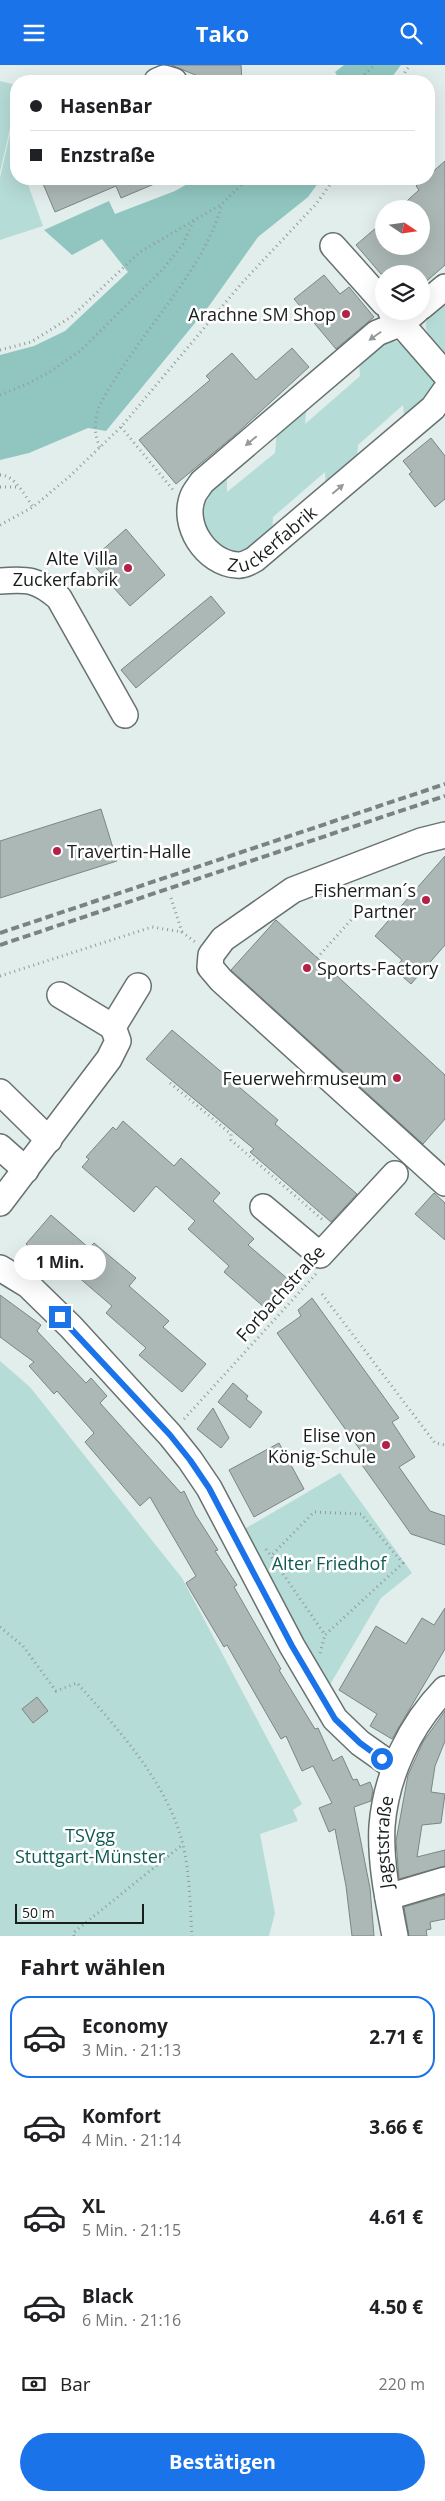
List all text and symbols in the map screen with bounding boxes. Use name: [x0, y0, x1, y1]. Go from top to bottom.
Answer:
text: Tako: [196, 18, 249, 48]
icon: menu: [20, 19, 48, 47]
icon: search: [397, 19, 425, 47]
text: HasenBar: [60, 93, 152, 119]
text: Enzstraße: [60, 142, 155, 168]
north arrow: [375, 200, 430, 255]
map controls: [375, 200, 430, 320]
button: layers: [375, 265, 430, 320]
place label: Arachne SM Shop: [188, 302, 336, 326]
marker: Arachne SM Shop: [340, 308, 352, 320]
one-way arrow: [368, 331, 382, 341]
one-way arrow: [244, 435, 257, 446]
one-way arrow: [331, 483, 343, 495]
street label: Zuckerfabrik: [226, 500, 322, 577]
place label: Alte Villa Zuckerfabrik: [13, 546, 119, 591]
marker: Alte Villa Zuckerfabrik: [122, 562, 134, 574]
place label: Travertin-Halle: [67, 839, 191, 863]
marker: Travertin-Halle: [51, 845, 63, 857]
place label: Fisherman´s Partner: [314, 878, 417, 923]
marker: Fisherman´s Partner: [420, 894, 432, 906]
place label: Sports-Factory: [317, 956, 439, 980]
marker: Sports-Factory: [301, 962, 313, 974]
place label: Feuerwehrmuseum: [223, 1066, 387, 1090]
marker: Feuerwehrmuseum: [391, 1072, 403, 1084]
street label: Forbachstraße: [230, 1240, 330, 1346]
callout: 1 Min.: [14, 1245, 106, 1279]
text: 1 Min.: [36, 1251, 84, 1273]
route end: [49, 1306, 71, 1328]
place label: Elise von König-Schule: [268, 1423, 376, 1468]
marker: Elise von König-Schule: [380, 1439, 392, 1451]
park label: Alter Friedhof: [272, 1551, 387, 1575]
route start: [371, 1748, 393, 1770]
street label: Jagststraße: [370, 1793, 398, 1892]
park label: TSVgg Stuttgart-Münster: [15, 1823, 166, 1868]
scale bar: [15, 1901, 144, 1924]
text: 50 m: [22, 1903, 55, 1922]
text: Fahrt wählen: [20, 1951, 166, 1981]
text: Economy: [82, 2013, 168, 2039]
icon: car: [22, 2015, 67, 2060]
text: 2.71 €: [369, 2024, 423, 2050]
text: 3 Min. · 21:13: [82, 2039, 181, 2061]
text: Komfort: [82, 2103, 161, 2129]
icon: car: [22, 2105, 67, 2150]
text: 3.66 €: [369, 2114, 423, 2140]
text: 4 Min. · 21:14: [82, 2129, 181, 2151]
text: XL: [82, 2193, 105, 2219]
icon: car: [22, 2195, 67, 2240]
text: 4.61 €: [369, 2204, 423, 2230]
text: 5 Min. · 21:15: [82, 2219, 181, 2241]
text: Black: [82, 2283, 134, 2309]
icon: car: [22, 2285, 67, 2330]
text: 4.50 €: [369, 2294, 423, 2320]
text: 6 Min. · 21:16: [82, 2309, 181, 2331]
icon: cash: [20, 2370, 48, 2398]
text: Bar: [60, 2371, 91, 2397]
text: 220 m: [379, 2373, 425, 2395]
button: Bestätigen: [20, 2433, 425, 2491]

